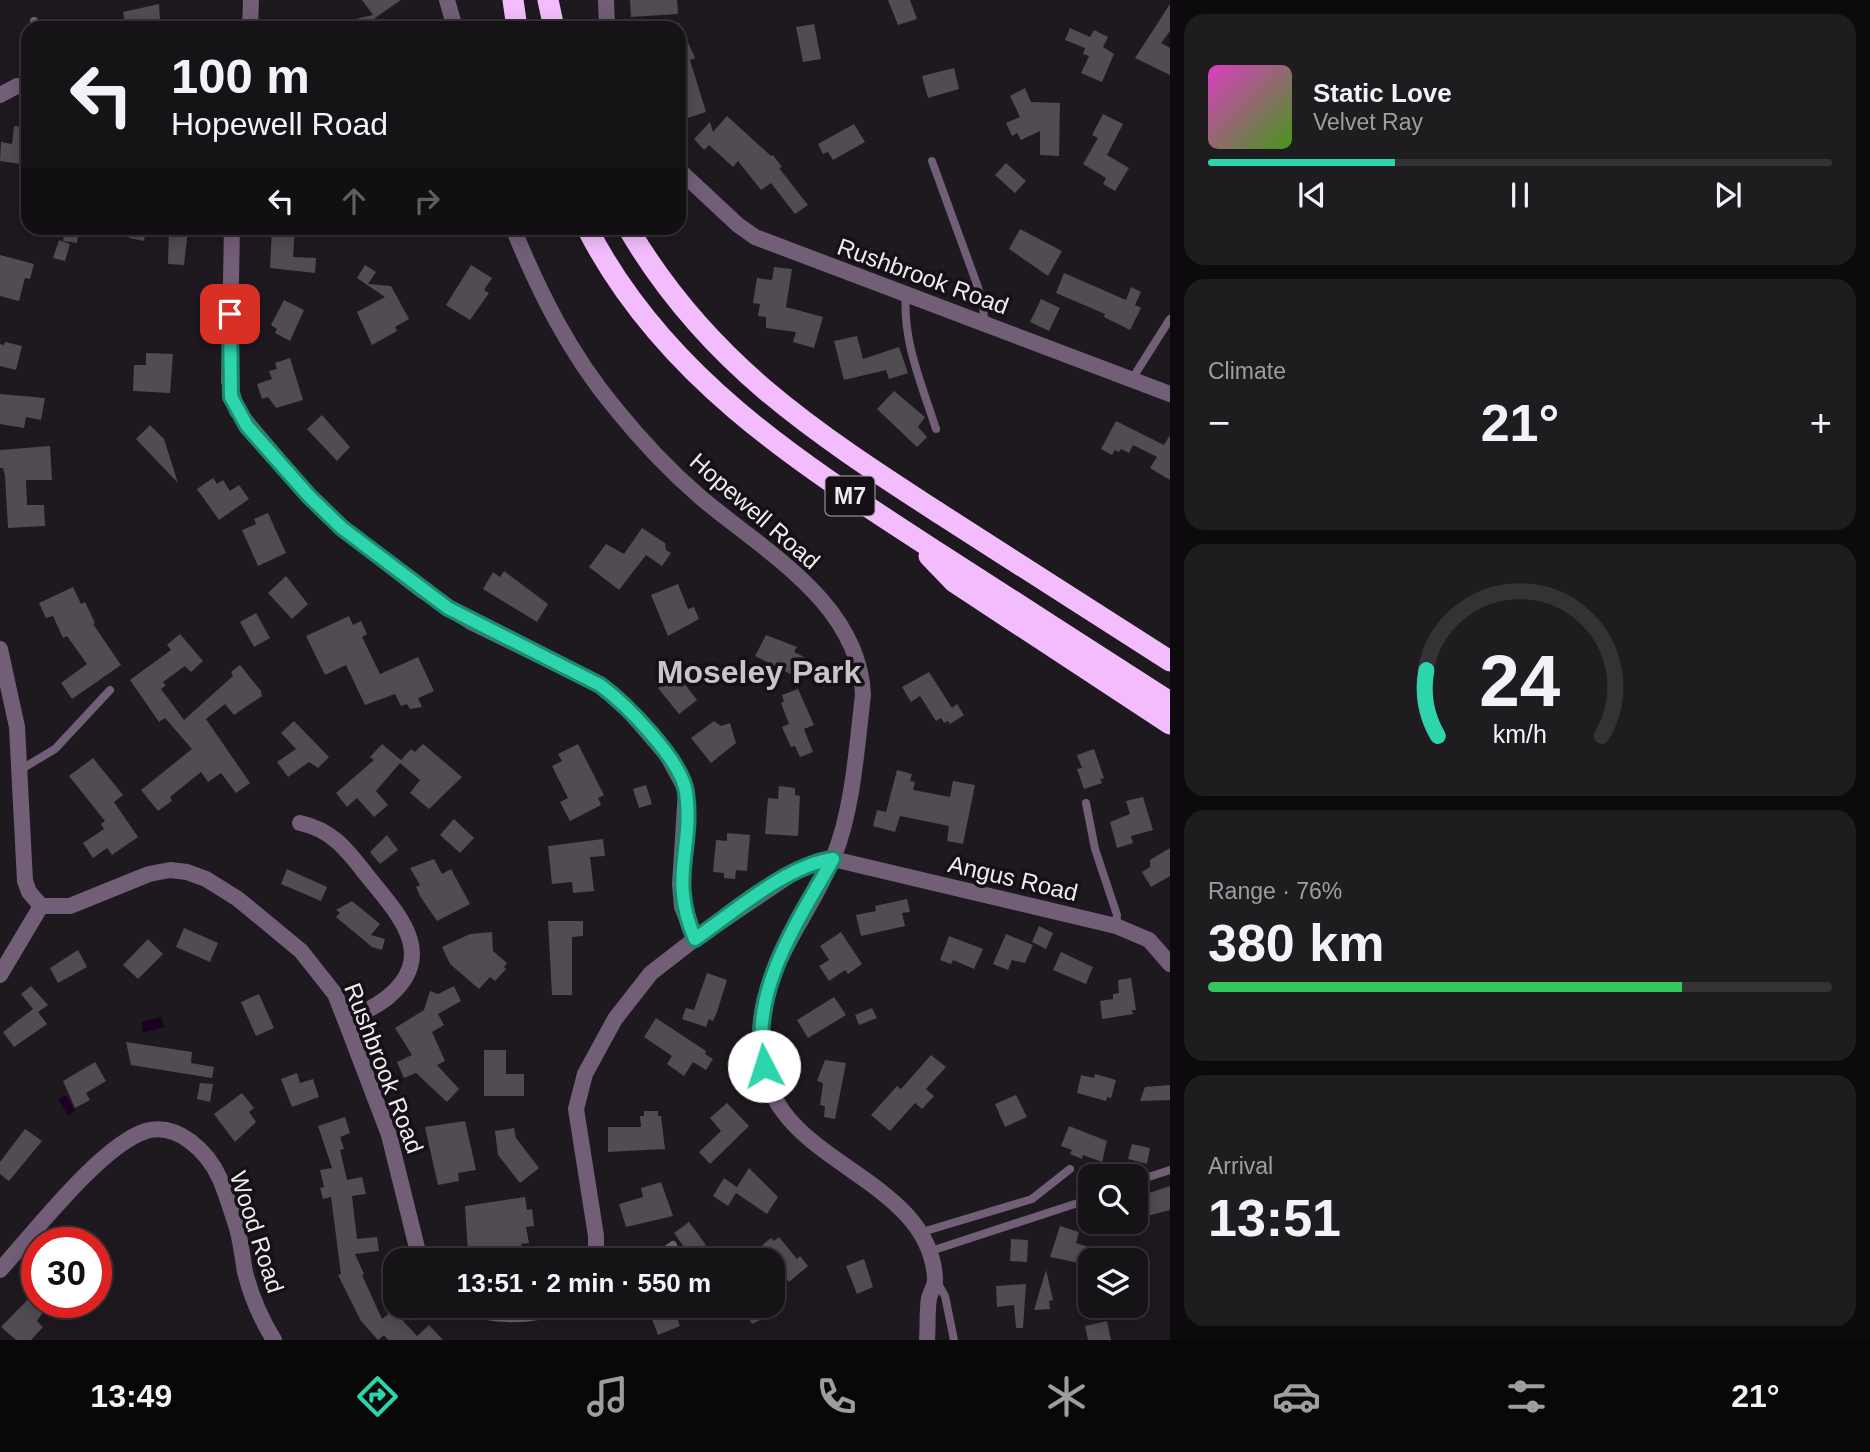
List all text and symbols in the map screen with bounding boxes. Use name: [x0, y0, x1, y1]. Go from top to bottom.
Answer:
icon: left: [56, 49, 147, 140]
text: 100 m: [171, 49, 310, 103]
text: Static Love: [1313, 78, 1452, 108]
text: Hopewell Road: [171, 106, 388, 142]
text: Velvet Ray: [1313, 109, 1423, 135]
icon: previous: [1293, 176, 1331, 214]
icon: pause: [1501, 176, 1539, 214]
icon: next: [1709, 176, 1747, 214]
icon: left: [262, 182, 300, 220]
icon: ahead: [335, 182, 373, 220]
icon: right: [408, 182, 446, 220]
street label: Rushbrook Road: [834, 233, 1012, 319]
pin: [200, 284, 260, 344]
icon: arrive: [211, 295, 249, 333]
text: Climate: [1208, 358, 1286, 384]
text: 21°: [1481, 394, 1559, 452]
text: −: [1208, 402, 1230, 444]
text: +: [1810, 402, 1832, 444]
street label: Hopewell Road: [685, 447, 825, 575]
road number: M7: [826, 476, 874, 516]
text: 24: [1480, 640, 1561, 721]
district label: Moseley Park: [657, 654, 861, 690]
text: km/h: [1493, 720, 1547, 748]
street label: Angus Road: [946, 850, 1080, 906]
text: Range · 76%: [1208, 878, 1342, 904]
text: 380 km: [1208, 914, 1384, 972]
street label: Rushbrook Road: [339, 979, 429, 1157]
position arrow: [727, 1029, 801, 1103]
text: Arrival: [1208, 1153, 1273, 1179]
map controls: [1078, 1164, 1148, 1318]
button: search: [1078, 1164, 1148, 1234]
street label: Wood Road: [225, 1168, 289, 1296]
text: 13:51: [1208, 1189, 1341, 1247]
speed limit sign: 30: [21, 1227, 112, 1318]
button: layers: [1078, 1248, 1148, 1318]
text: 13:51 · 2 min · 550 m: [457, 1268, 711, 1298]
icon: directions: [353, 1372, 402, 1421]
icon: music: [583, 1372, 632, 1421]
icon: phone: [812, 1372, 861, 1421]
icon: climate: [1042, 1372, 1091, 1421]
icon: car: [1272, 1372, 1321, 1421]
icon: filters: [1502, 1372, 1551, 1421]
text: 13:49: [90, 1378, 172, 1414]
text: 21°: [1731, 1378, 1780, 1414]

